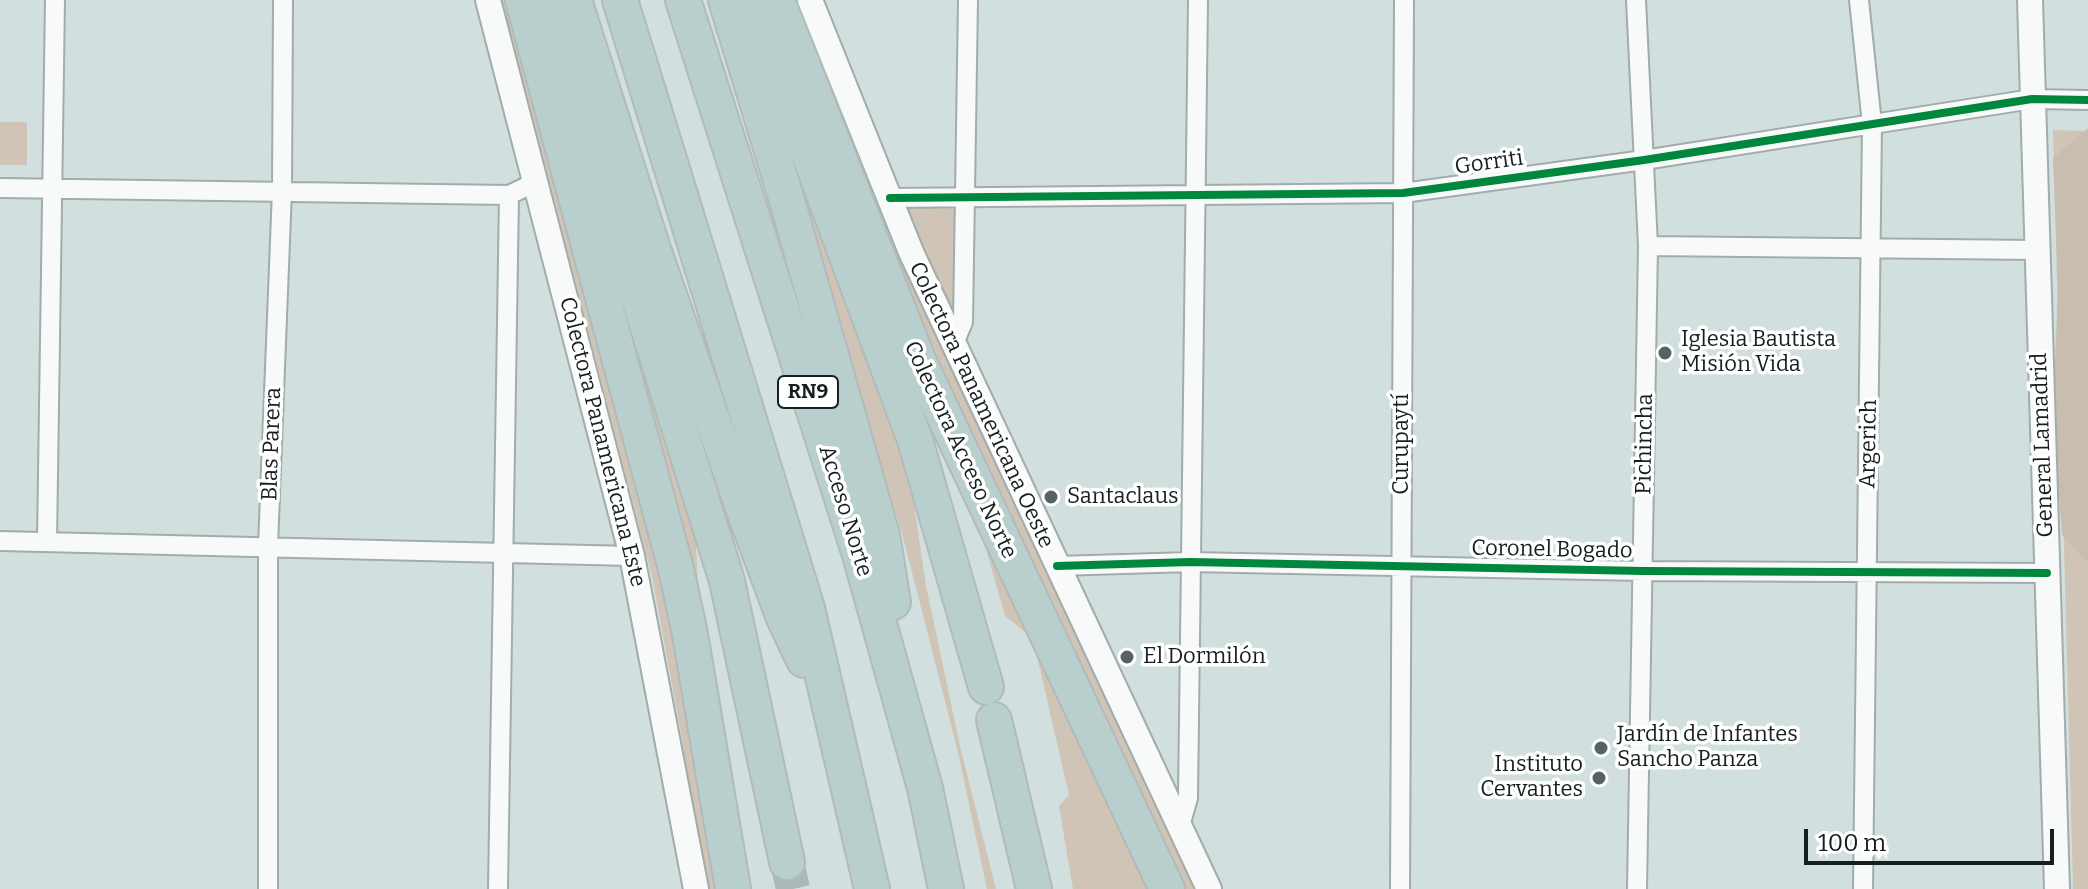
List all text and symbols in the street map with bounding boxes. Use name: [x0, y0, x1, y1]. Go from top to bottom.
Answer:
street label: Gorriti: [1453, 145, 1525, 181]
street label: Colectora Panamericana Oeste: [903, 258, 1059, 552]
street label: Colectora Panamericana Este: [553, 294, 651, 590]
place label: Iglesia Bautista Misión Vida: [1681, 327, 1836, 378]
street label: Colectora Acceso Norte: [898, 337, 1022, 563]
marker: Iglesia Bautista Misión Vida: [1656, 344, 1674, 362]
street label: General Lamadrid: [2027, 352, 2059, 538]
road number: RN9: [778, 376, 838, 408]
street label: Blas Parera: [257, 387, 287, 501]
street label: Curupaytí: [1389, 393, 1415, 495]
street label: Pichincha: [1631, 393, 1659, 495]
street label: Argerich: [1855, 399, 1883, 489]
street label: Acceso Norte: [813, 442, 877, 580]
place label: Santaclaus: [1067, 484, 1179, 510]
marker: Santaclaus: [1042, 488, 1060, 506]
street label: Coronel Bogado: [1471, 535, 1633, 565]
place label: El Dormilón: [1143, 644, 1266, 670]
marker: El Dormilón: [1118, 648, 1136, 666]
place label: Jardín de Infantes Sancho Panza: [1617, 722, 1798, 774]
marker: Jardín de Infantes Sancho Panza: [1592, 739, 1610, 757]
place label: Instituto Cervantes: [1480, 752, 1583, 804]
marker: Instituto Cervantes: [1590, 769, 1608, 787]
scale bar: [1808, 813, 2058, 863]
text: 100 m: [1818, 829, 1886, 857]

